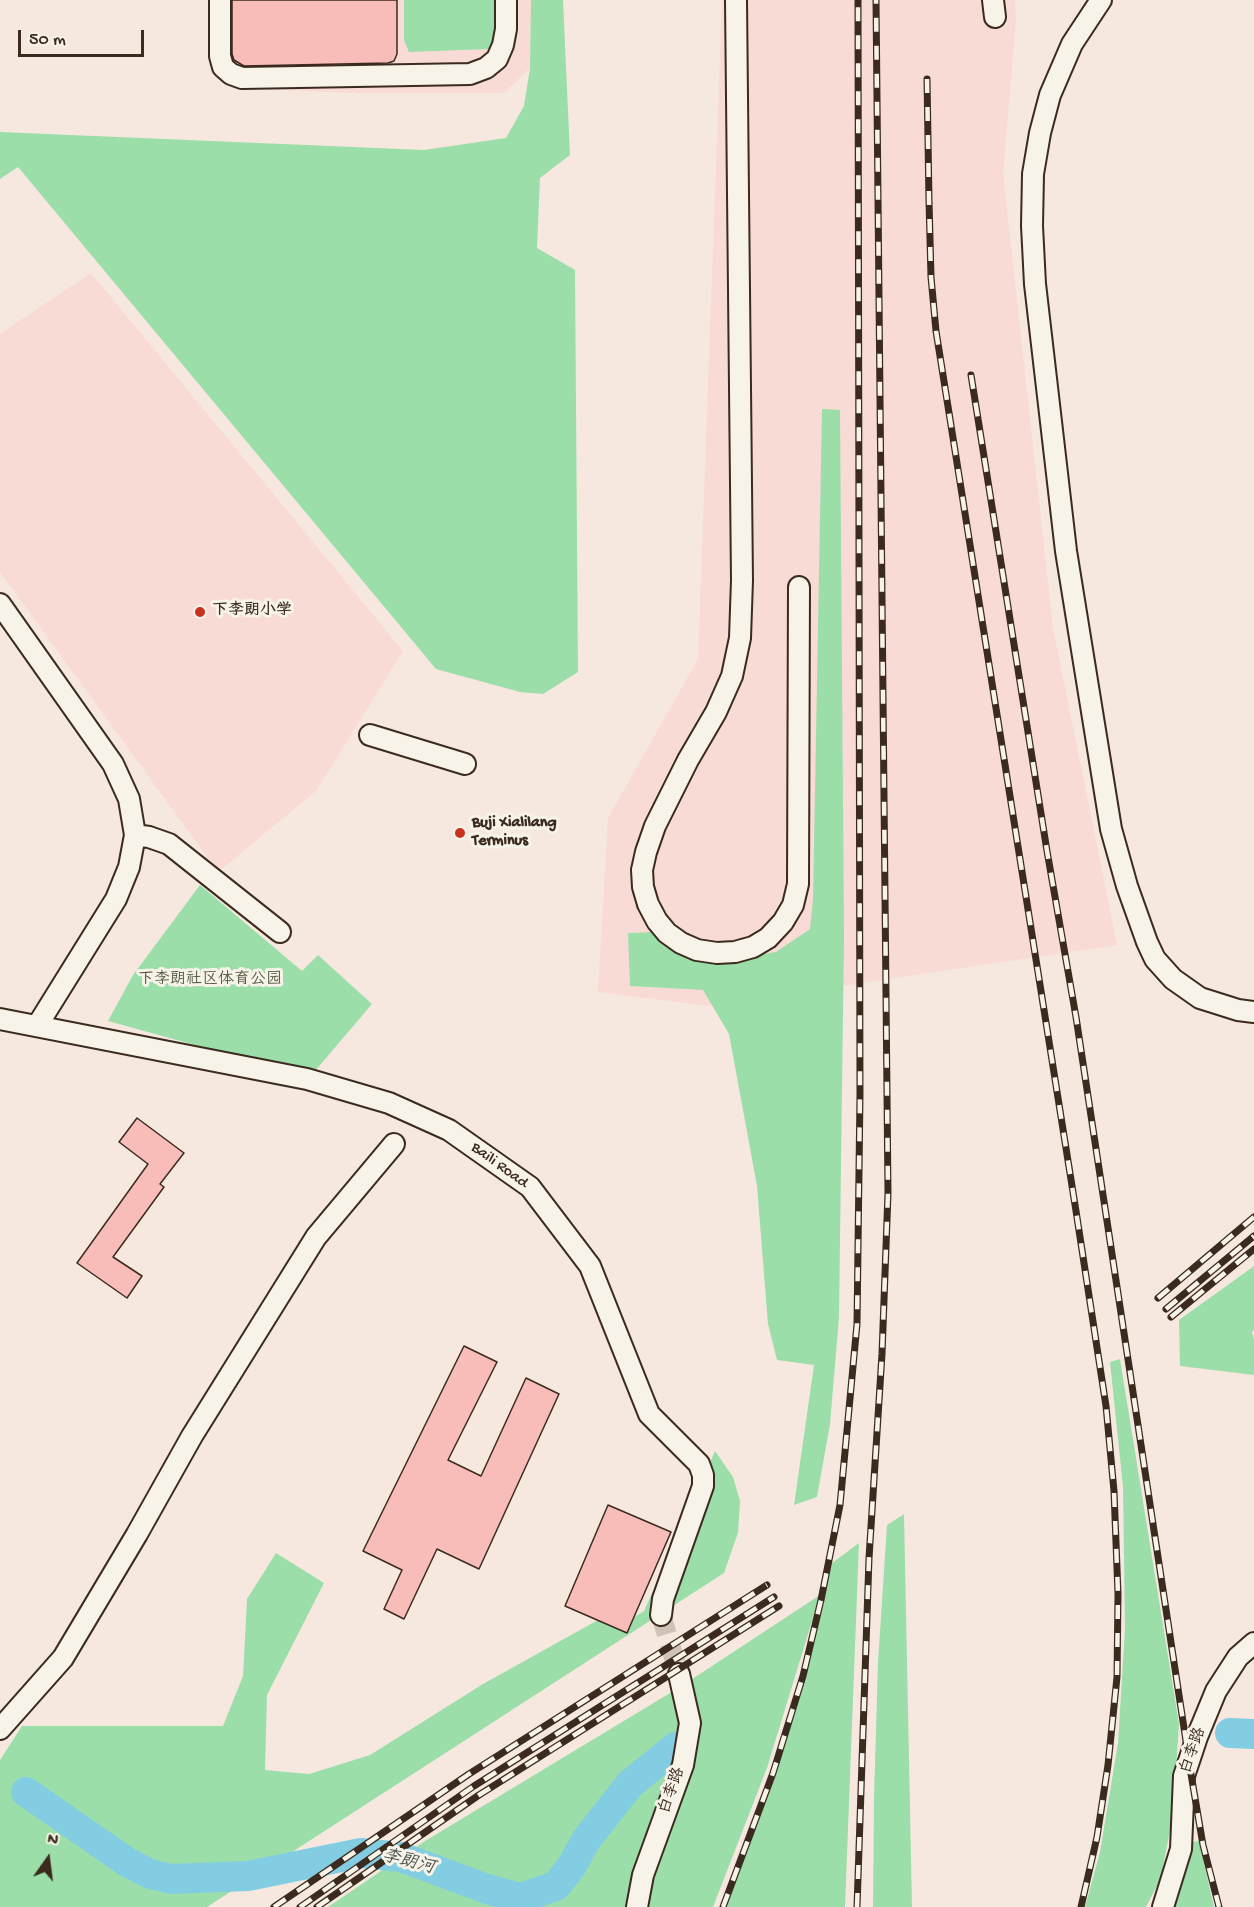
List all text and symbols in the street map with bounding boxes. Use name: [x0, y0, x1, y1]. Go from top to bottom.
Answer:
scale bar: [21, 18, 147, 56]
text: 50 m: [29, 30, 66, 51]
place label: 下李朗小学: [212, 602, 292, 622]
marker: 下李朗小学: [193, 605, 207, 619]
place label: Buji Xialilang Terminus: [472, 814, 557, 852]
marker: Buji Xialilang Terminus: [453, 826, 467, 840]
park label: 下李朗社区体育公园: [138, 971, 282, 991]
street label: Baili Road: [467, 1139, 531, 1193]
street label: 白李路: [1177, 1725, 1211, 1777]
street label: 白李路: [656, 1765, 690, 1817]
north arrow: [18, 1829, 78, 1889]
text: N: [45, 1831, 60, 1852]
water label: 李朗河: [379, 1846, 437, 1880]

